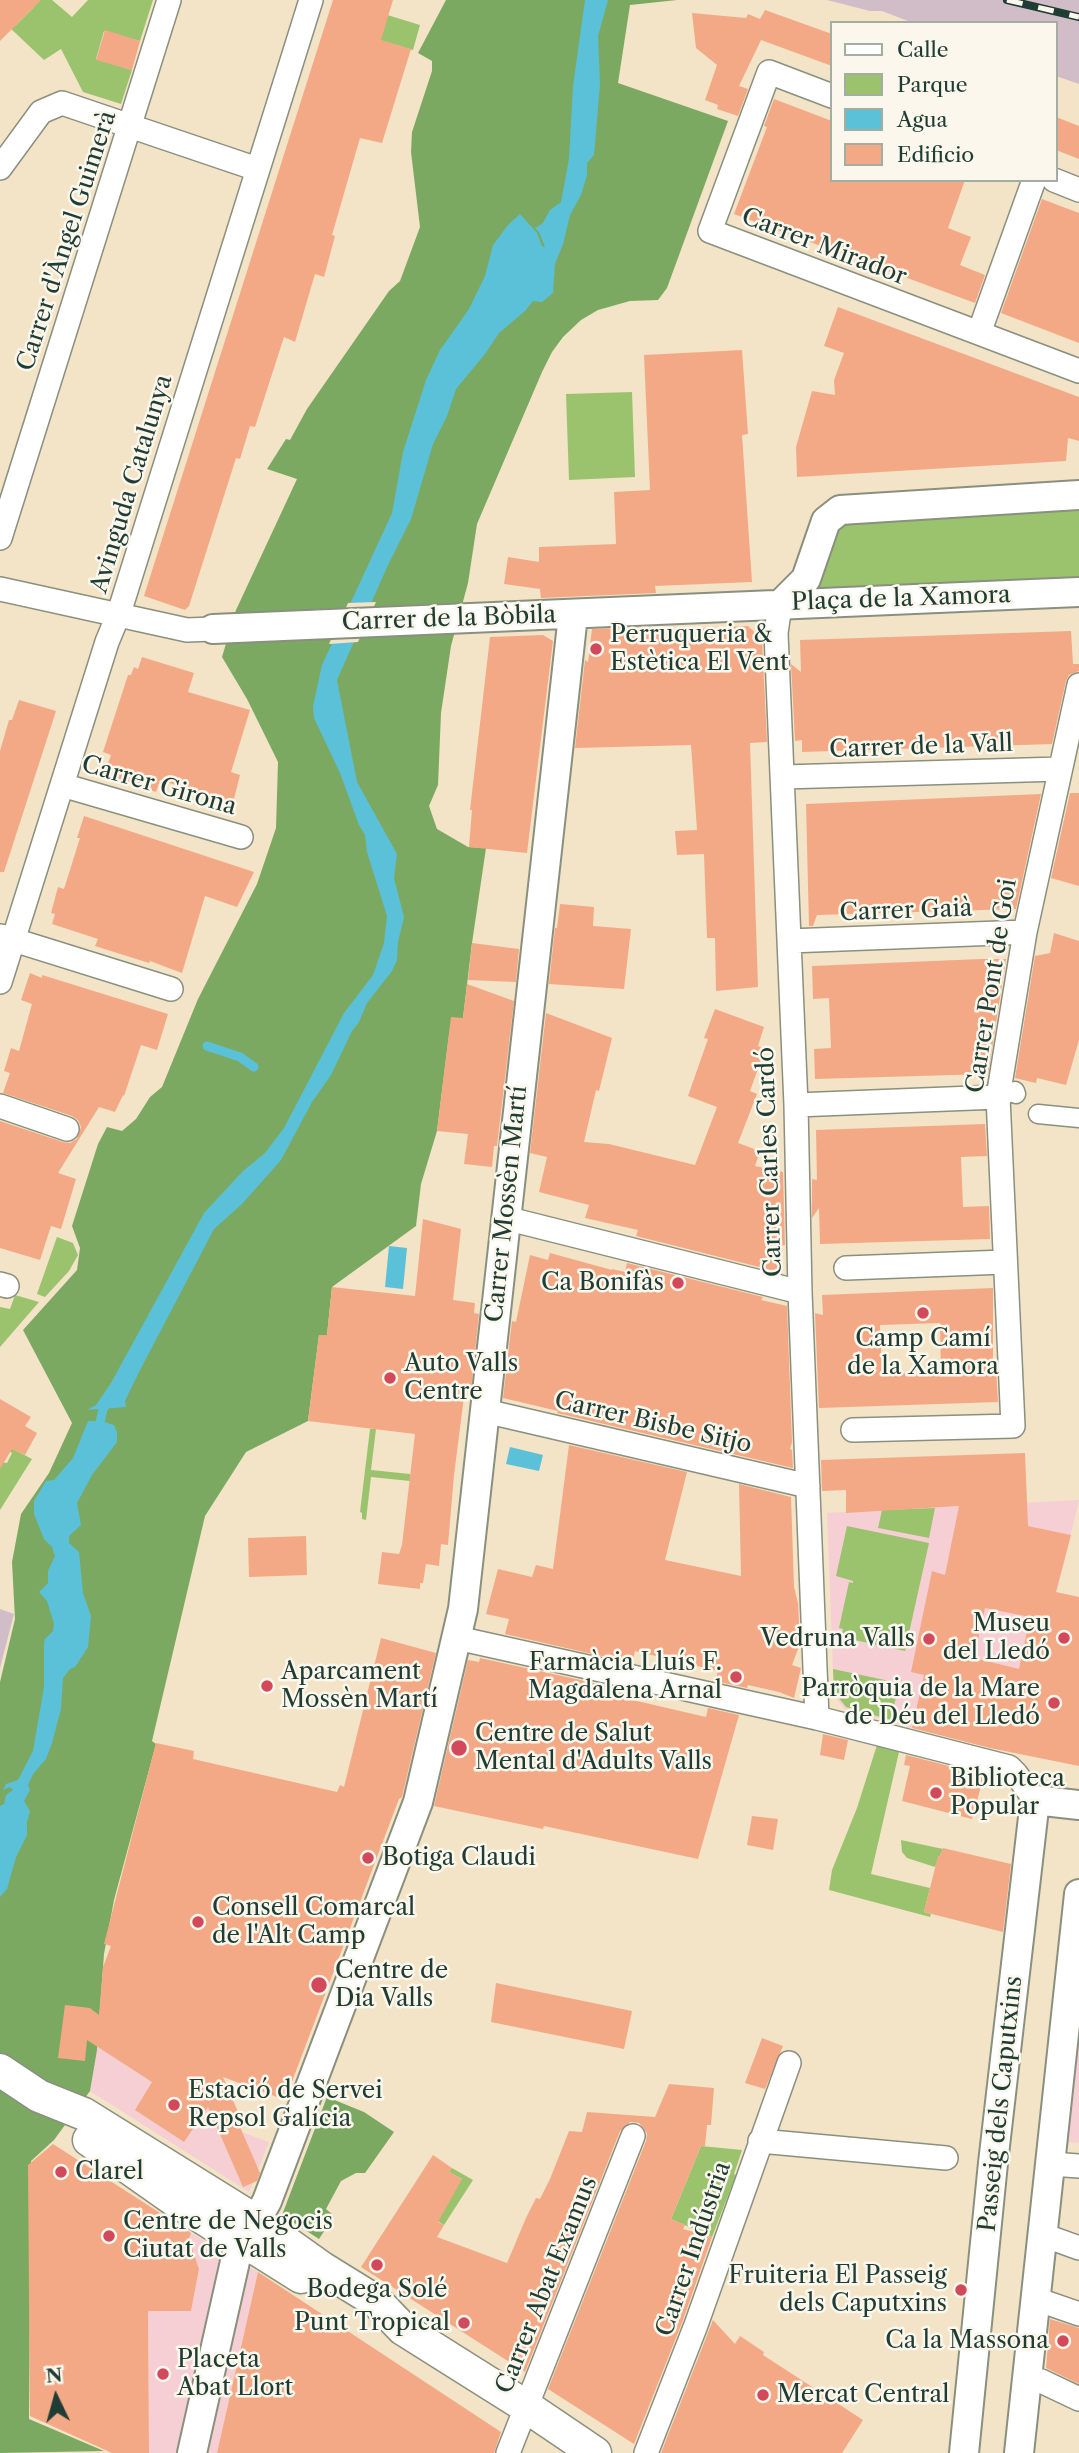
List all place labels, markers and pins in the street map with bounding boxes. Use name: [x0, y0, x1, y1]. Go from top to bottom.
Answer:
place label: Perruqueria & Estètica El Vent: [610, 621, 788, 677]
marker: Perruqueria & Estètica El Vent: [588, 641, 604, 657]
place label: Ca Bonifàs: [541, 1269, 664, 1297]
marker: Ca Bonifàs: [670, 1275, 686, 1291]
marker: Camp Camí de la Xamora: [915, 1305, 931, 1321]
place label: Camp Camí de la Xamora: [847, 1325, 999, 1381]
place label: Auto Valls Centre: [404, 1350, 518, 1406]
marker: Auto Valls Centre: [382, 1370, 398, 1386]
place label: Museu del Lledó: [943, 1610, 1050, 1666]
place label: Vedruna Valls: [760, 1625, 915, 1653]
marker: Museu del Lledó: [1056, 1630, 1072, 1646]
marker: Vedruna Valls: [921, 1631, 937, 1647]
place label: Farmàcia Lluís F. Magdalena Arnal: [528, 1649, 722, 1705]
place label: Aparcament Mossèn Martí: [281, 1658, 438, 1714]
marker: Farmàcia Lluís F. Magdalena Arnal: [728, 1669, 744, 1685]
place label: Parròquia de la Mare de Déu del Lledó: [801, 1675, 1040, 1731]
marker: Aparcament Mossèn Martí: [259, 1678, 275, 1694]
marker: Parròquia de la Mare de Déu del Lledó: [1046, 1695, 1062, 1711]
place label: Centre de Salut Mental d'Adults Valls: [475, 1720, 712, 1776]
marker: Centre de Salut Mental d'Adults Valls: [449, 1738, 469, 1758]
place label: Biblioteca Popular: [950, 1765, 1065, 1821]
marker: Biblioteca Popular: [928, 1785, 944, 1801]
place label: Botiga Claudi: [382, 1844, 536, 1872]
marker: Botiga Claudi: [360, 1850, 376, 1866]
place label: Consell Comarcal de l'Alt Camp: [212, 1894, 415, 1950]
marker: Consell Comarcal de l'Alt Camp: [190, 1914, 206, 1930]
place label: Centre de Dia Valls: [335, 1957, 448, 2013]
marker: Centre de Dia Valls: [309, 1975, 329, 1995]
place label: Estació de Servei Repsol Galícia: [188, 2077, 382, 2133]
marker: Estació de Servei Repsol Galícia: [166, 2097, 182, 2113]
place label: Clarel: [75, 2158, 144, 2186]
marker: Clarel: [53, 2164, 69, 2180]
place label: Centre de Negocis Ciutat de Valls: [123, 2208, 333, 2264]
marker: Centre de Negocis Ciutat de Valls: [101, 2228, 117, 2244]
marker: Bodega Solé: [369, 2257, 385, 2273]
place label: Fruiteria El Passeig dels Caputxins: [728, 2262, 947, 2318]
place label: Bodega Solé: [307, 2276, 447, 2304]
marker: Fruiteria El Passeig dels Caputxins: [953, 2282, 969, 2298]
place label: Punt Tropical: [294, 2309, 450, 2337]
marker: Punt Tropical: [456, 2315, 472, 2331]
place label: Ca la Massona: [885, 2327, 1049, 2355]
marker: Ca la Massona: [1055, 2333, 1071, 2349]
place label: Placeta Abat Llort: [177, 2346, 293, 2402]
marker: Placeta Abat Llort: [155, 2366, 171, 2382]
place label: Mercat Central: [777, 2381, 949, 2409]
marker: Mercat Central: [755, 2387, 771, 2403]

